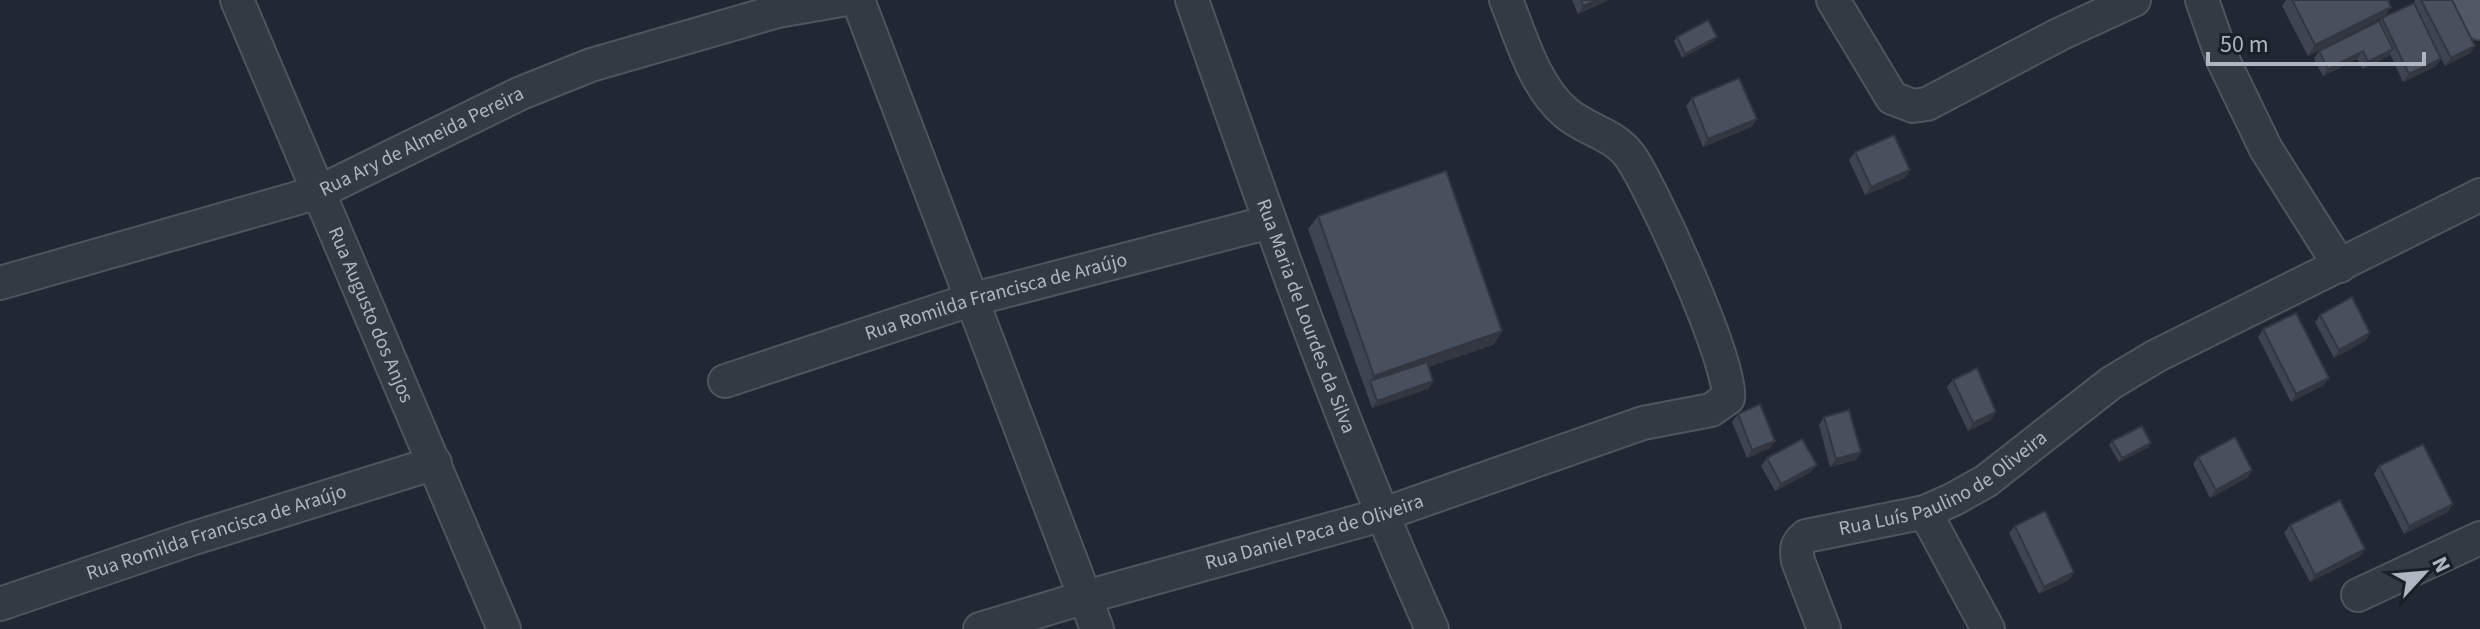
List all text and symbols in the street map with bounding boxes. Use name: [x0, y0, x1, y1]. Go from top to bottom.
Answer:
scale bar: [2208, 16, 2424, 66]
text: 50 m: [2220, 27, 2269, 62]
street label: Rua Ary de Almeida Pereira: [315, 80, 529, 204]
street label: Rua Maria de Lourdes da Silva: [1249, 195, 1362, 438]
street label: Rua Augusto dos Anjos: [321, 223, 420, 407]
street label: Rua Romilda Francisca de Araújo: [861, 246, 1130, 348]
street label: Rua Luís Paulino de Oliveira: [1836, 424, 2053, 543]
street label: Rua Romilda Francisca de Araújo: [83, 477, 350, 588]
street label: Rua Daniel Paca de Oliveira: [1202, 487, 1427, 577]
north arrow: [2384, 533, 2464, 613]
text: N: [2423, 551, 2459, 578]

